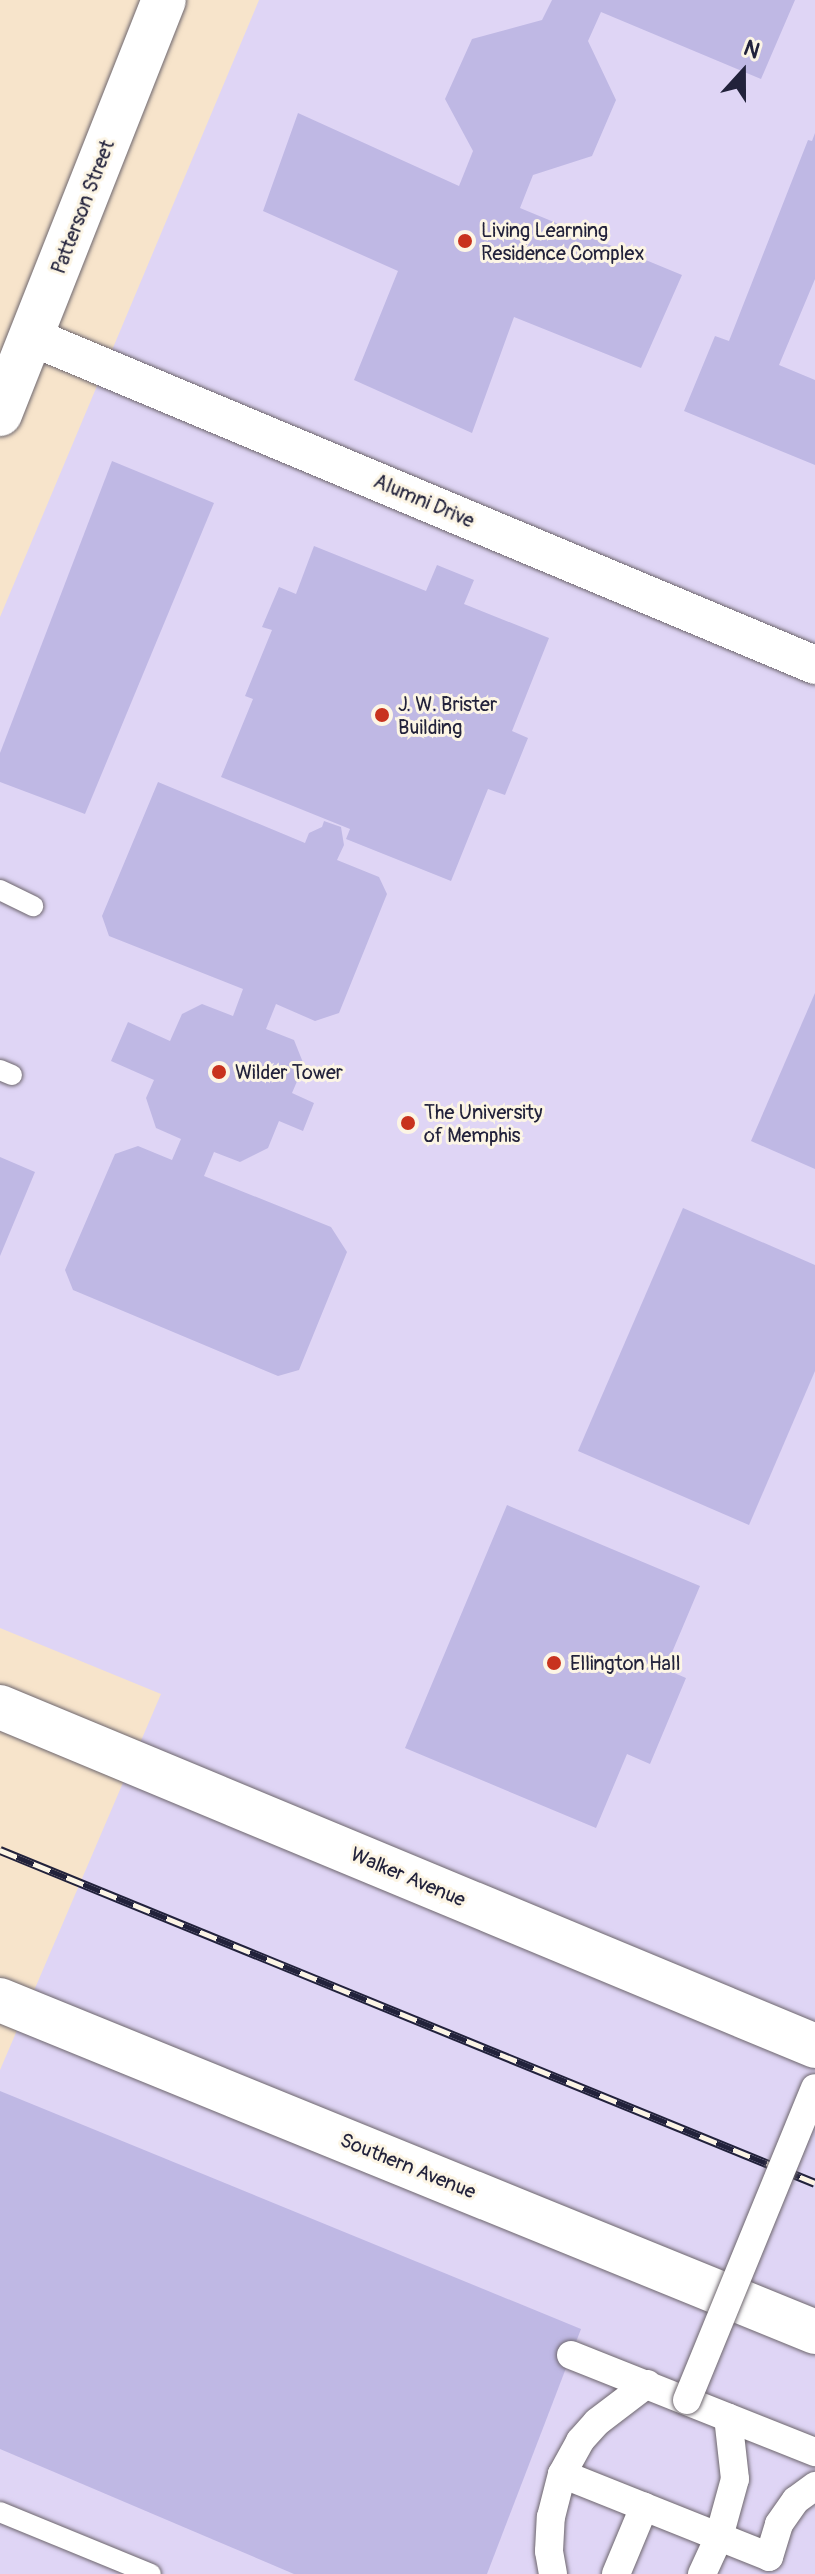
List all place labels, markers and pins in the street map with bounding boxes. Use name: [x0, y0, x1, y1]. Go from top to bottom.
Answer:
place label: Living Learning Residence Complex: [481, 218, 644, 265]
marker: Living Learning Residence Complex: [456, 232, 474, 250]
place label: J. W. Brister Building: [398, 692, 497, 739]
marker: J. W. Brister Building: [373, 706, 391, 724]
place label: Wilder Tower: [235, 1060, 343, 1084]
marker: Wilder Tower: [210, 1063, 228, 1081]
place label: The University of Memphis: [424, 1100, 542, 1147]
marker: The University of Memphis: [399, 1114, 417, 1132]
place label: Ellington Hall: [570, 1651, 680, 1675]
marker: Ellington Hall: [545, 1654, 563, 1672]

